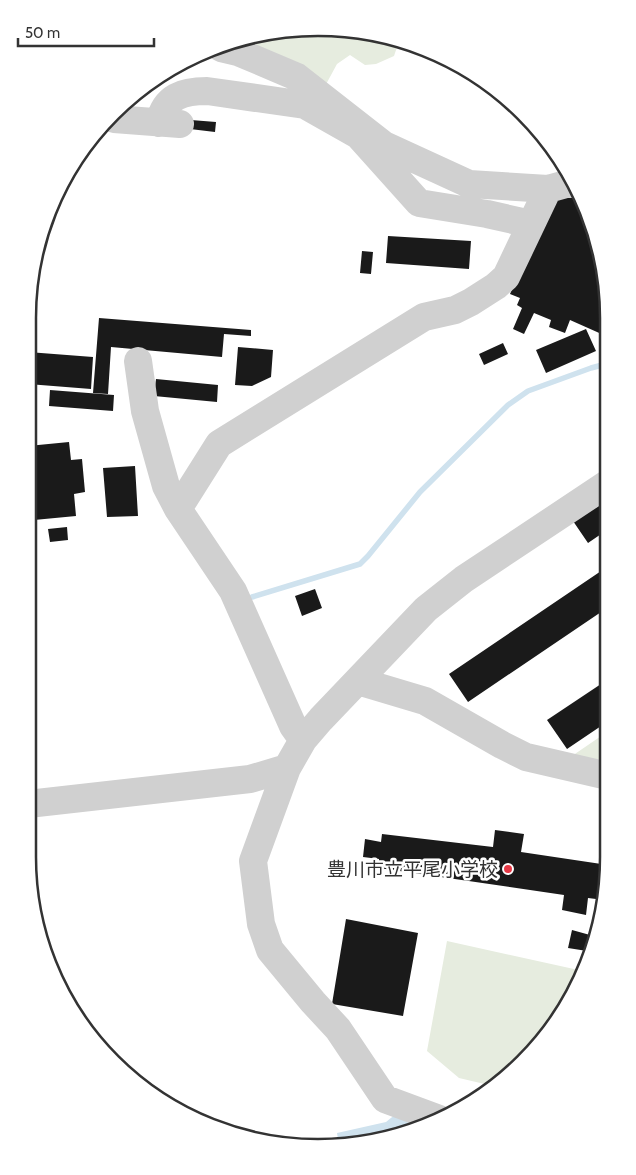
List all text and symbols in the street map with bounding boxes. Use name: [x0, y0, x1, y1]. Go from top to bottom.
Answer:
scale bar: [18, 15, 154, 47]
text: 50 m: [25, 24, 60, 42]
place label: 豊川市立平尾小学校: [327, 858, 498, 881]
marker: 豊川市立平尾小学校: [502, 863, 514, 875]

